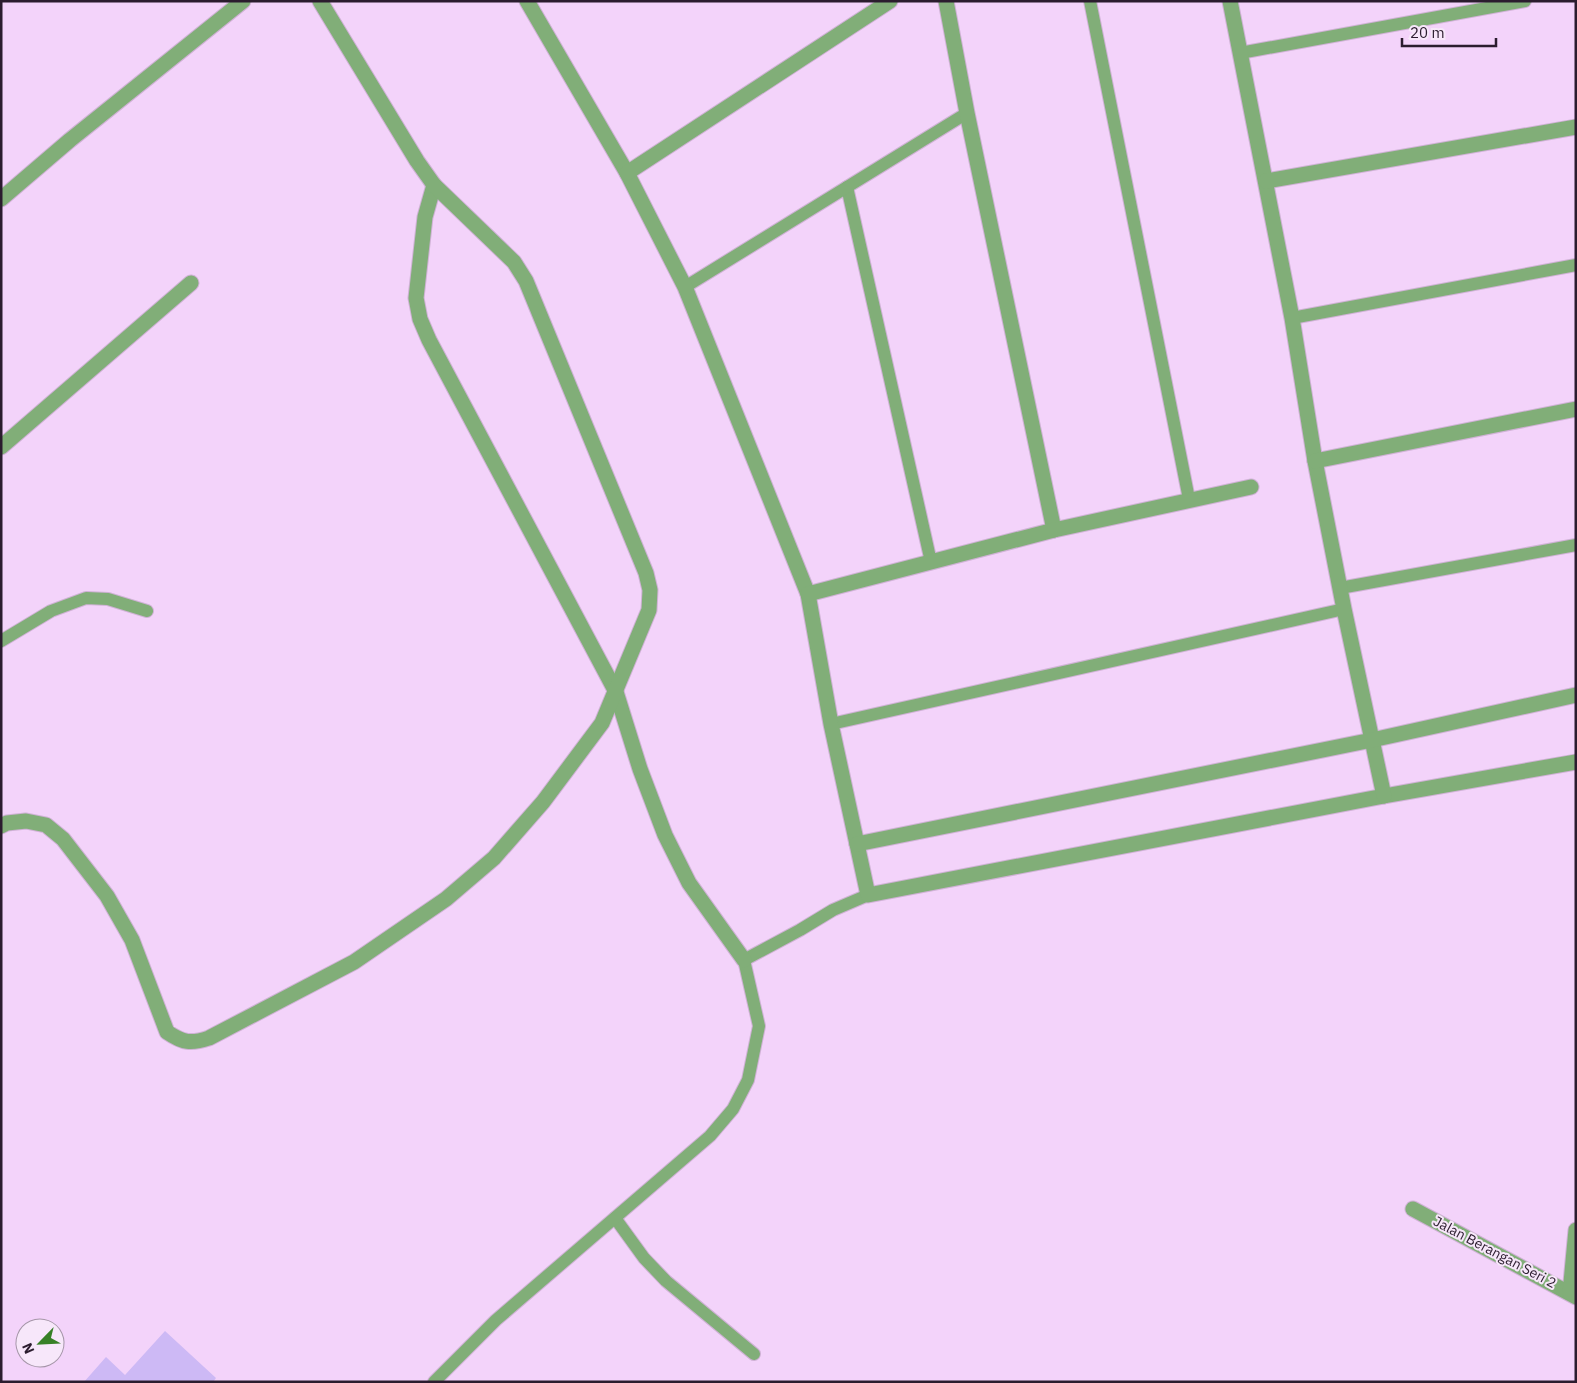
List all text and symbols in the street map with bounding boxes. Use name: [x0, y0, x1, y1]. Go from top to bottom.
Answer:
scale bar: [1402, 15, 1496, 47]
text: 20 m: [1410, 23, 1445, 42]
street label: Jalan Berangan Seri 2: [1430, 1212, 1560, 1292]
north arrow: [15, 1318, 65, 1368]
text: N: [18, 1340, 38, 1357]

